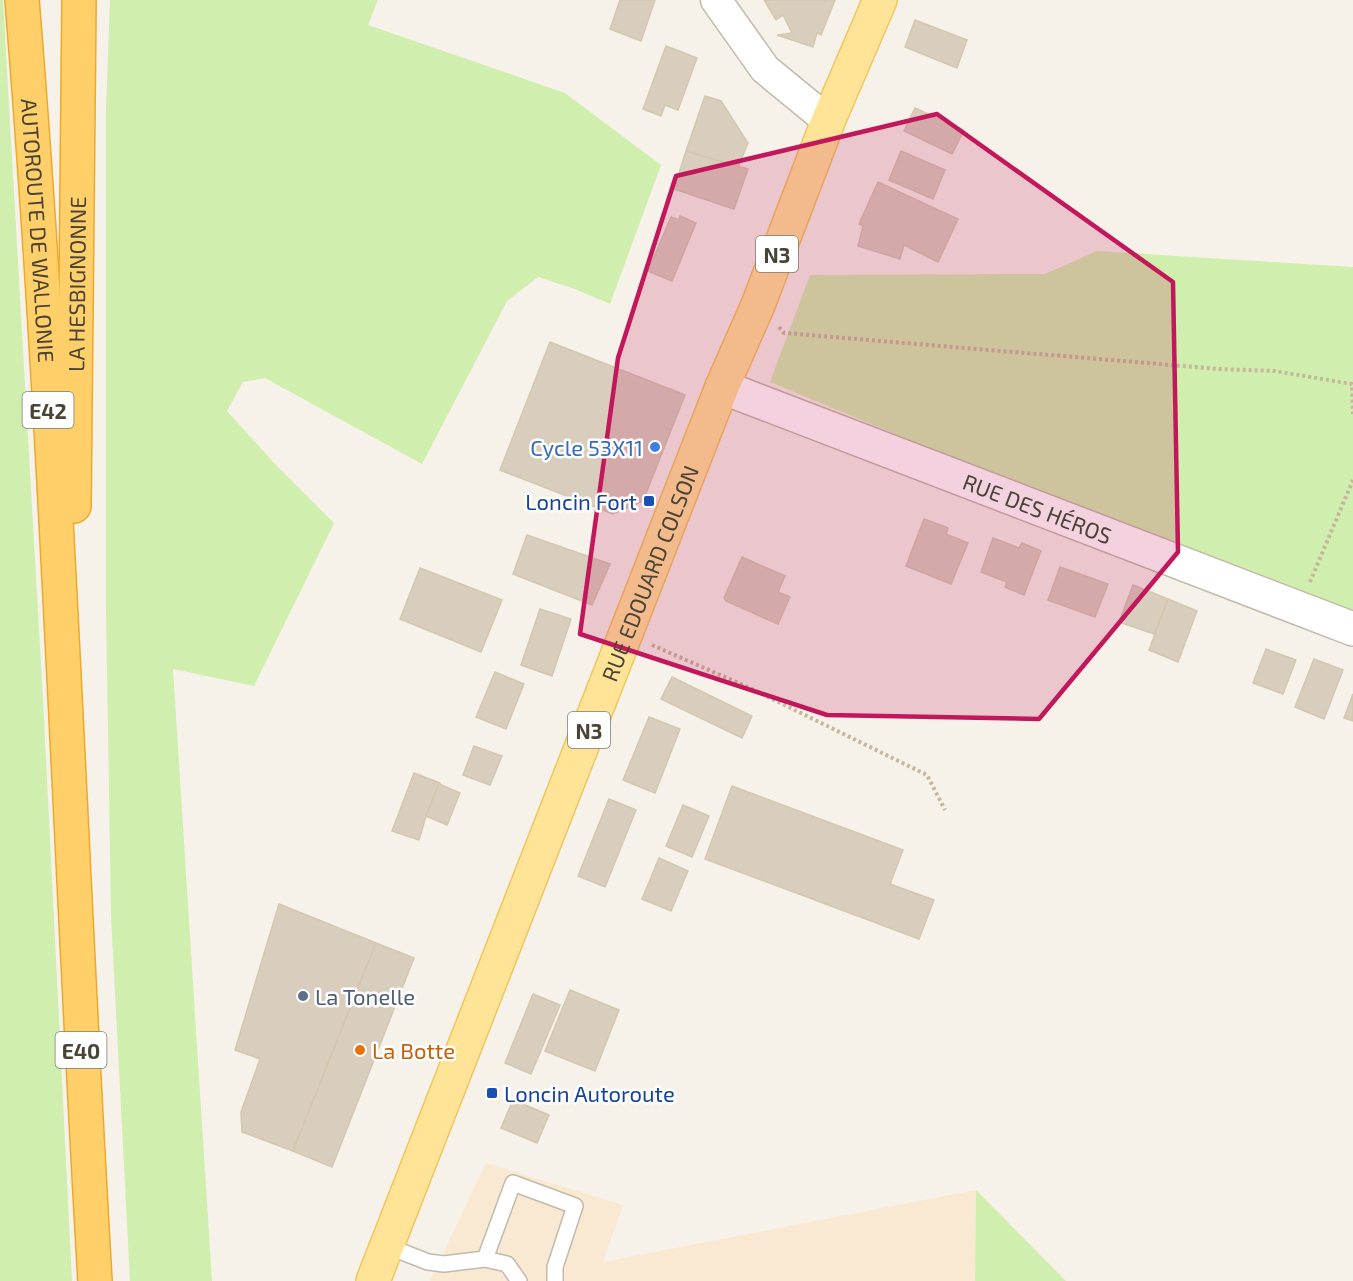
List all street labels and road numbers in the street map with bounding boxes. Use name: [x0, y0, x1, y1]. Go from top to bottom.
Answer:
street label: AUTOROUTE DE WALLONIE: [17, 97, 60, 363]
street label: LA HESBIGNONNE: [62, 196, 90, 372]
road number: N3: [756, 236, 798, 272]
road number: E42: [22, 392, 74, 428]
street label: RUE EDOUARD COLSON: [596, 461, 703, 685]
street label: RUE DES HÉROS: [959, 468, 1116, 548]
road number: N3: [568, 712, 610, 748]
road number: E40: [56, 1032, 106, 1068]

